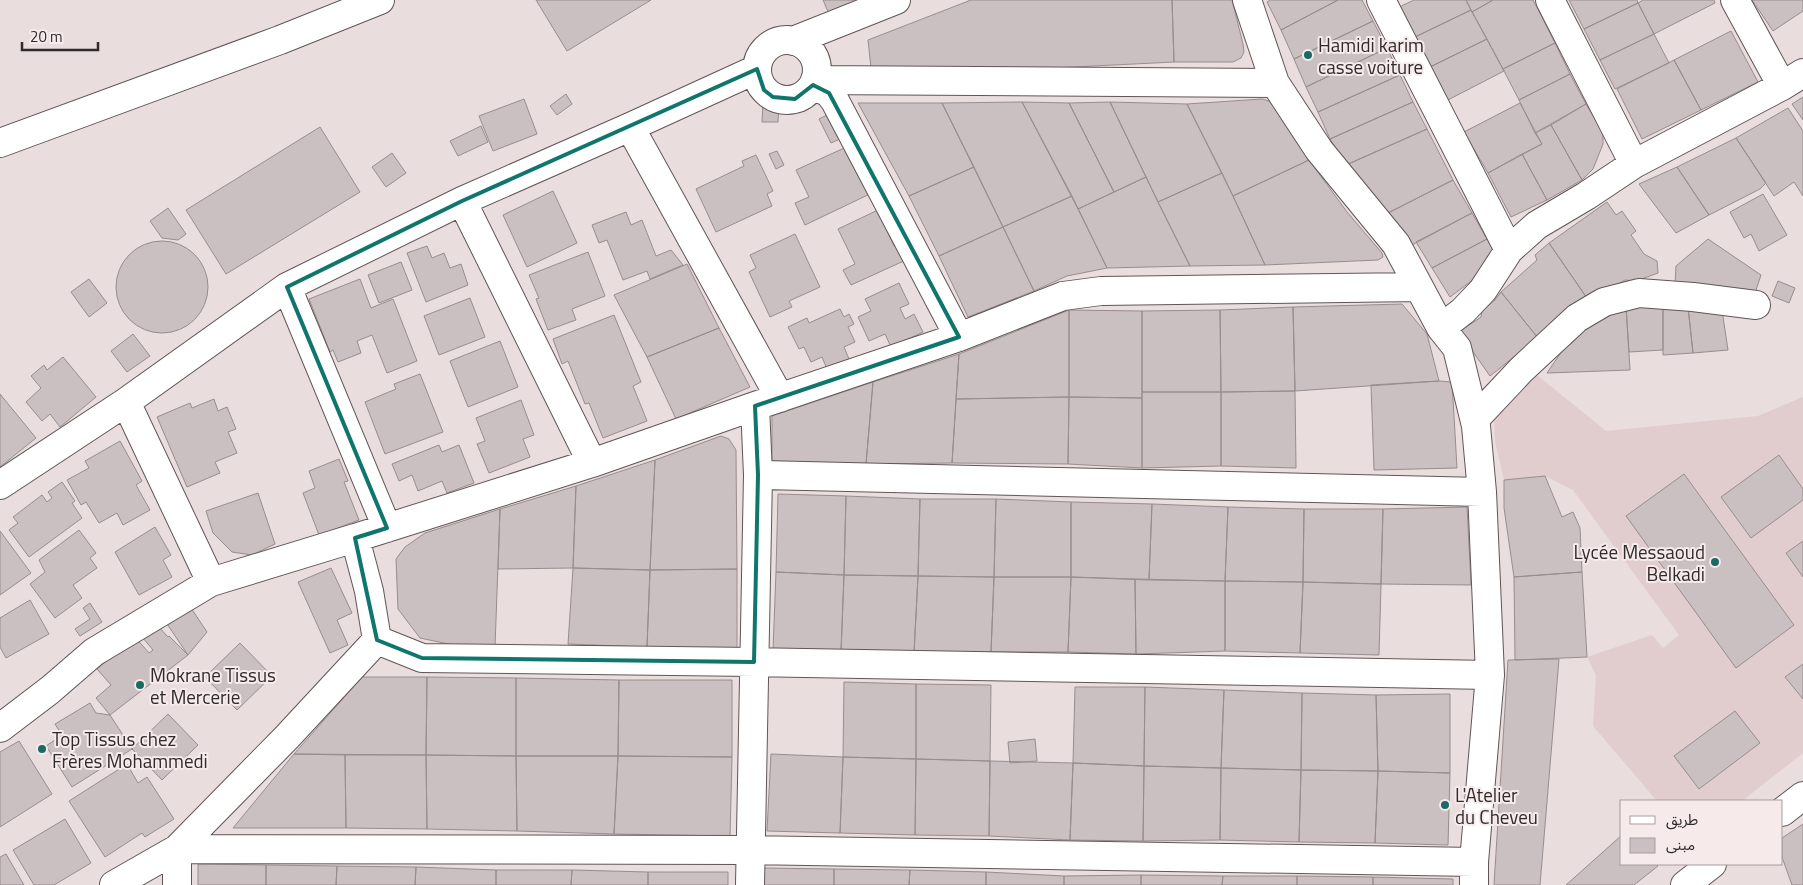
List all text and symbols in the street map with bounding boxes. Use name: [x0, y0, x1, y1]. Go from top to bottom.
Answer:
scale bar: [22, 20, 99, 52]
text: 20 m: [30, 25, 63, 48]
place label: Hamidi karim casse voiture: [1318, 30, 1424, 81]
marker: Hamidi karim casse voiture: [1302, 49, 1314, 61]
place label: Lycée Messaoud Belkadi: [1573, 537, 1705, 588]
marker: Lycée Messaoud Belkadi: [1709, 556, 1721, 568]
place label: Mokrane Tissus et Mercerie: [150, 660, 276, 711]
marker: Mokrane Tissus et Mercerie: [134, 679, 146, 691]
place label: Top Tissus chez Frères Mohammedi: [52, 724, 208, 775]
marker: Top Tissus chez Frères Mohammedi: [36, 743, 48, 755]
place label: L'Atelier du Cheveu: [1455, 780, 1538, 831]
marker: L'Atelier du Cheveu: [1439, 799, 1451, 811]
legend: [1620, 800, 1783, 865]
text: طريق: [1666, 808, 1698, 831]
text: مبنى: [1666, 833, 1695, 856]

